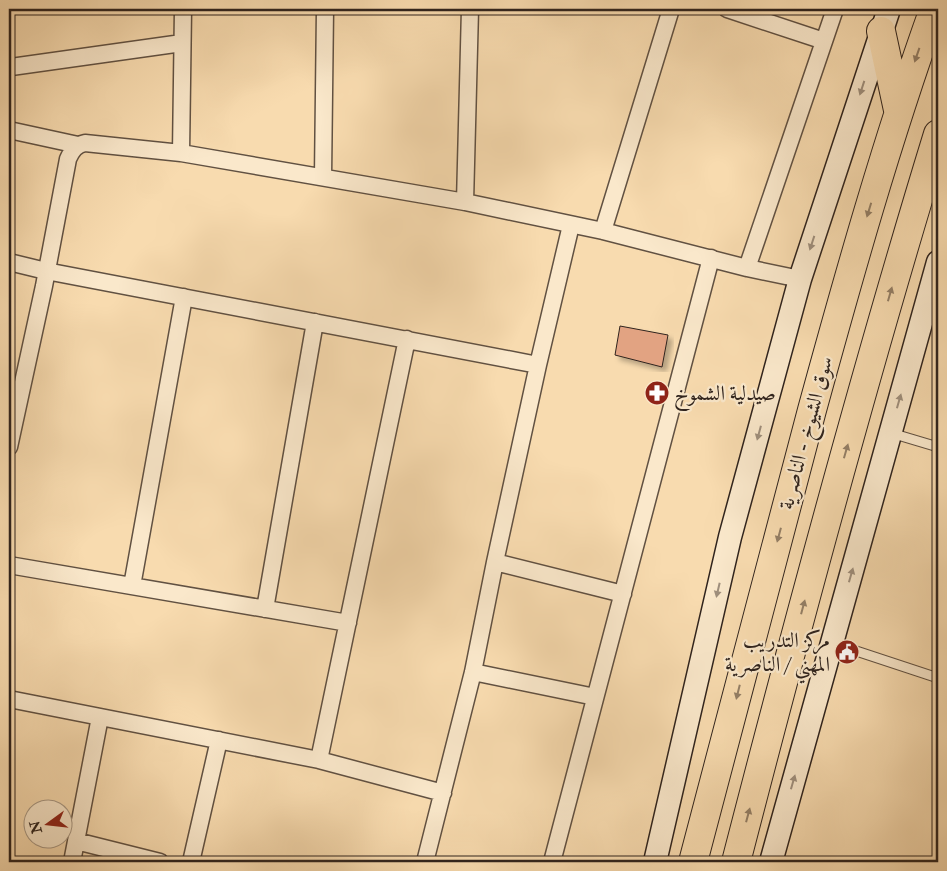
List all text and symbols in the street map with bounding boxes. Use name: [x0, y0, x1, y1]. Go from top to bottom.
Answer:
one-way arrow: [913, 47, 921, 62]
one-way arrow: [858, 81, 866, 96]
one-way arrow: [864, 202, 872, 217]
one-way arrow: [808, 235, 815, 250]
one-way arrow: [887, 287, 895, 302]
street label: سوق الشيوخ - الناصرية: [773, 353, 844, 514]
pharmacy icon: صيدلية الشموخ: [644, 380, 670, 406]
place label: صيدلية الشموخ: [674, 380, 776, 412]
one-way arrow: [896, 394, 904, 409]
one-way arrow: [754, 425, 762, 440]
one-way arrow: [842, 443, 850, 458]
one-way arrow: [774, 527, 782, 542]
one-way arrow: [848, 567, 856, 582]
one-way arrow: [714, 582, 722, 598]
one-way arrow: [799, 600, 807, 615]
place label: مركز التدريب المهني / الناصرية: [725, 627, 830, 684]
public building icon: مركز التدريب المهني / الناصرية: [834, 639, 860, 665]
one-way arrow: [734, 685, 742, 700]
one-way arrow: [790, 774, 798, 789]
north arrow: [22, 798, 72, 848]
one-way arrow: [744, 808, 752, 823]
text: N: [26, 819, 46, 836]

